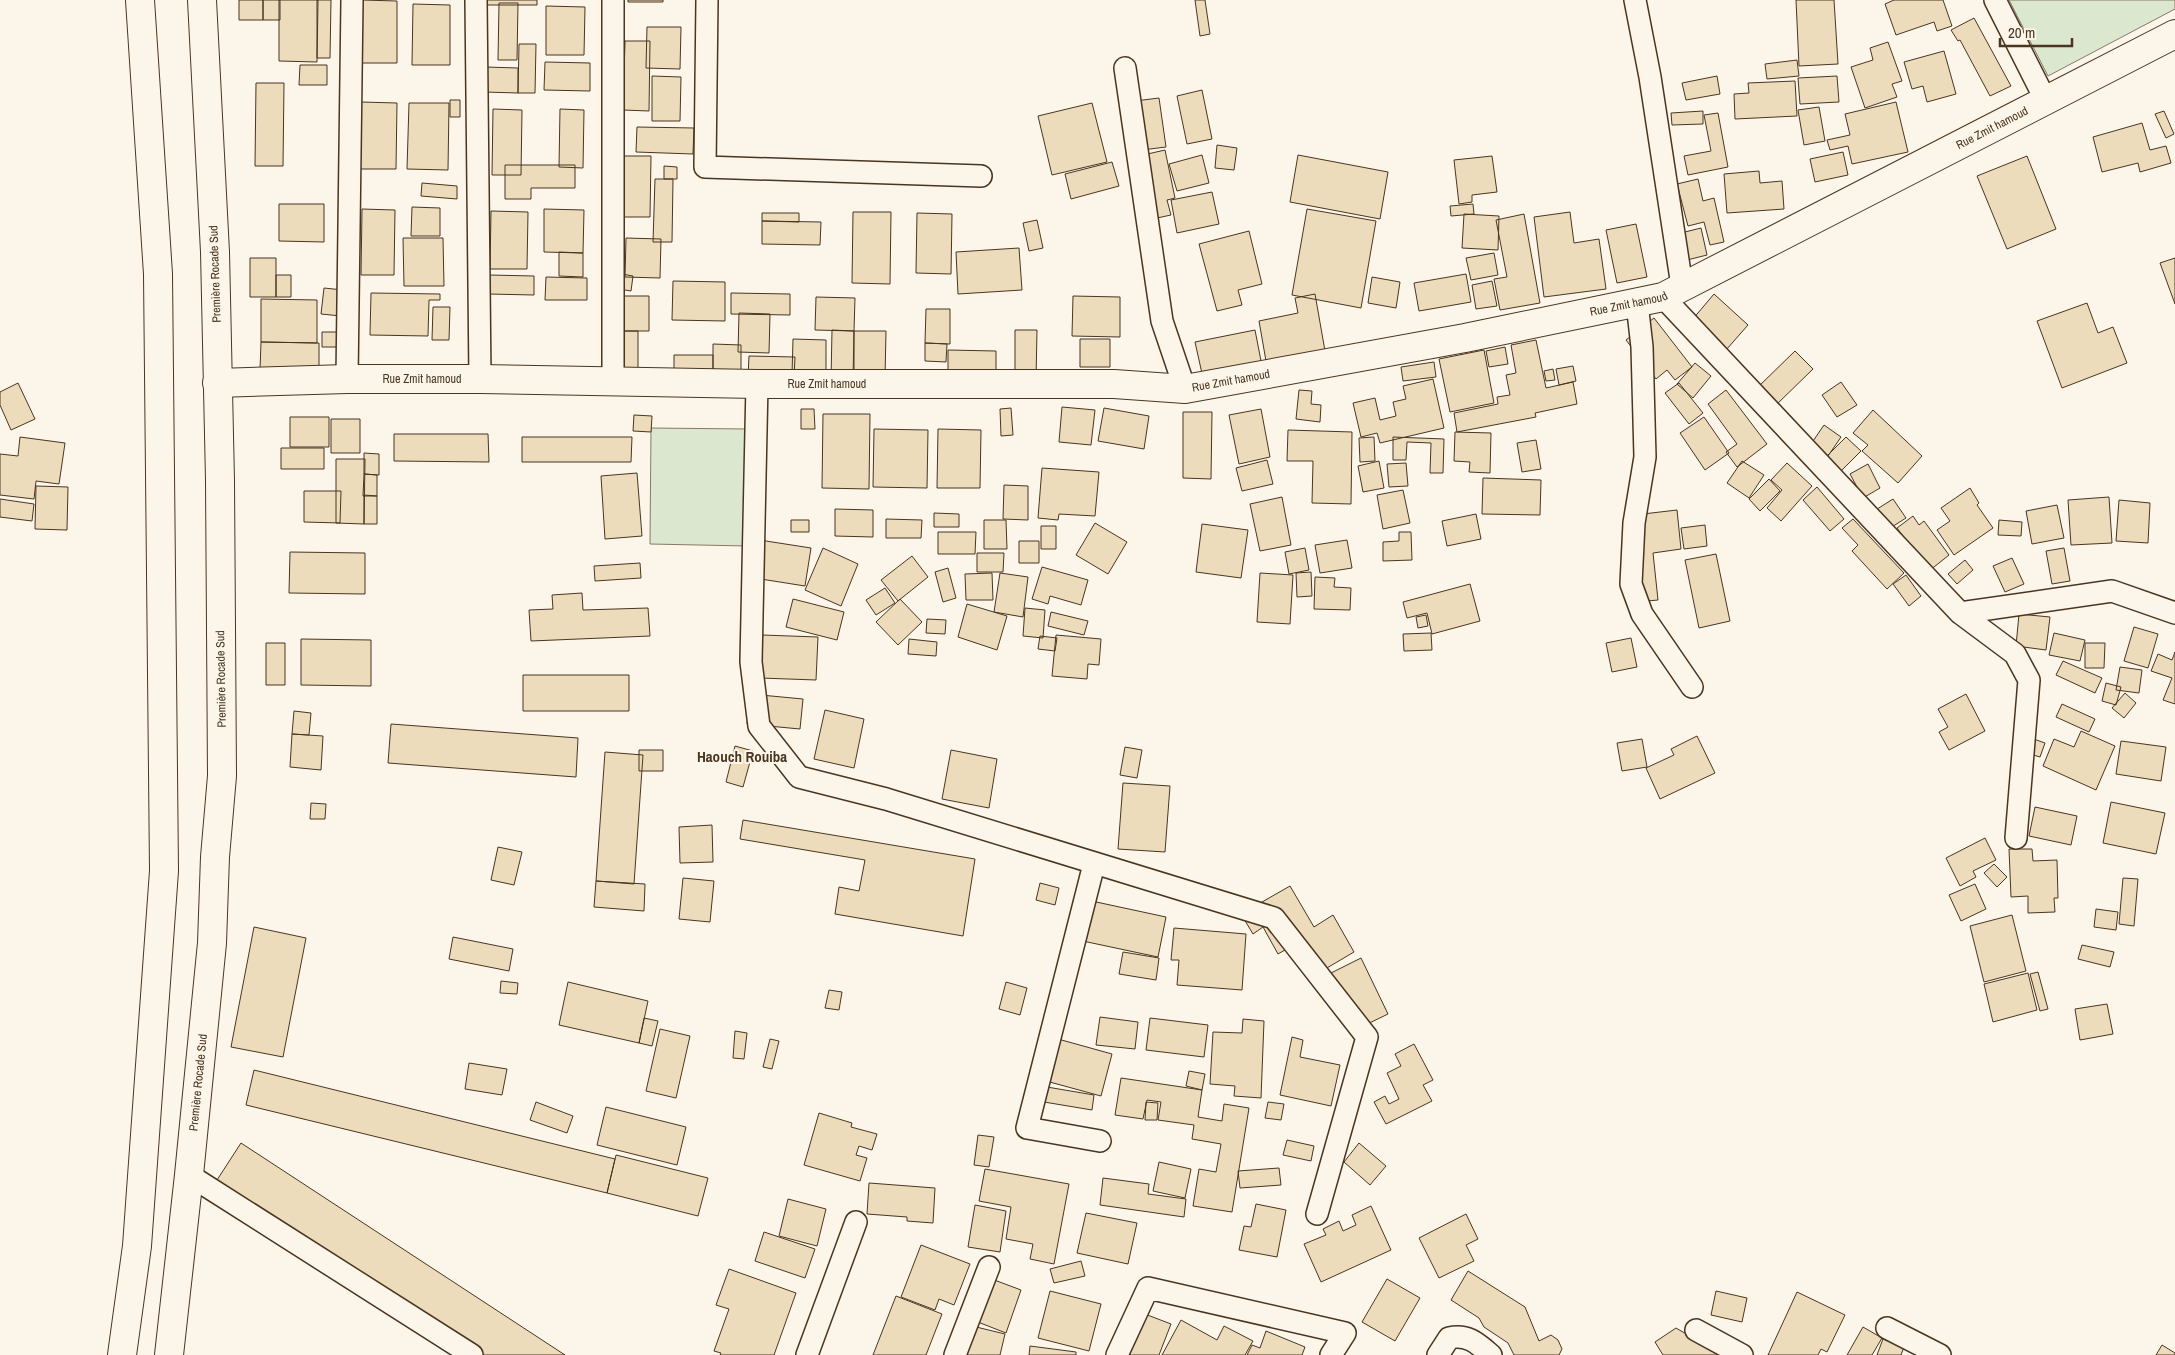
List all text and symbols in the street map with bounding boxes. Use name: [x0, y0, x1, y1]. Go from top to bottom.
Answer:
scale bar: [2000, 15, 2072, 47]
text: 20 m: [2008, 22, 2035, 43]
street label: Rue Zmit hamoud: [1953, 103, 2031, 153]
street label: Première Rocade Sud: [205, 225, 225, 323]
street label: Rue Zmit hamoud: [1588, 288, 1671, 320]
street label: Rue Zmit hamoud: [1191, 366, 1271, 396]
street label: Rue Zmit hamoud: [382, 371, 461, 387]
street label: Rue Zmit hamoud: [787, 376, 866, 392]
street label: Première Rocade Sud: [212, 630, 230, 728]
district label: Haouch Rouiba: [697, 746, 787, 767]
street label: Première Rocade Sud: [185, 1033, 211, 1132]

